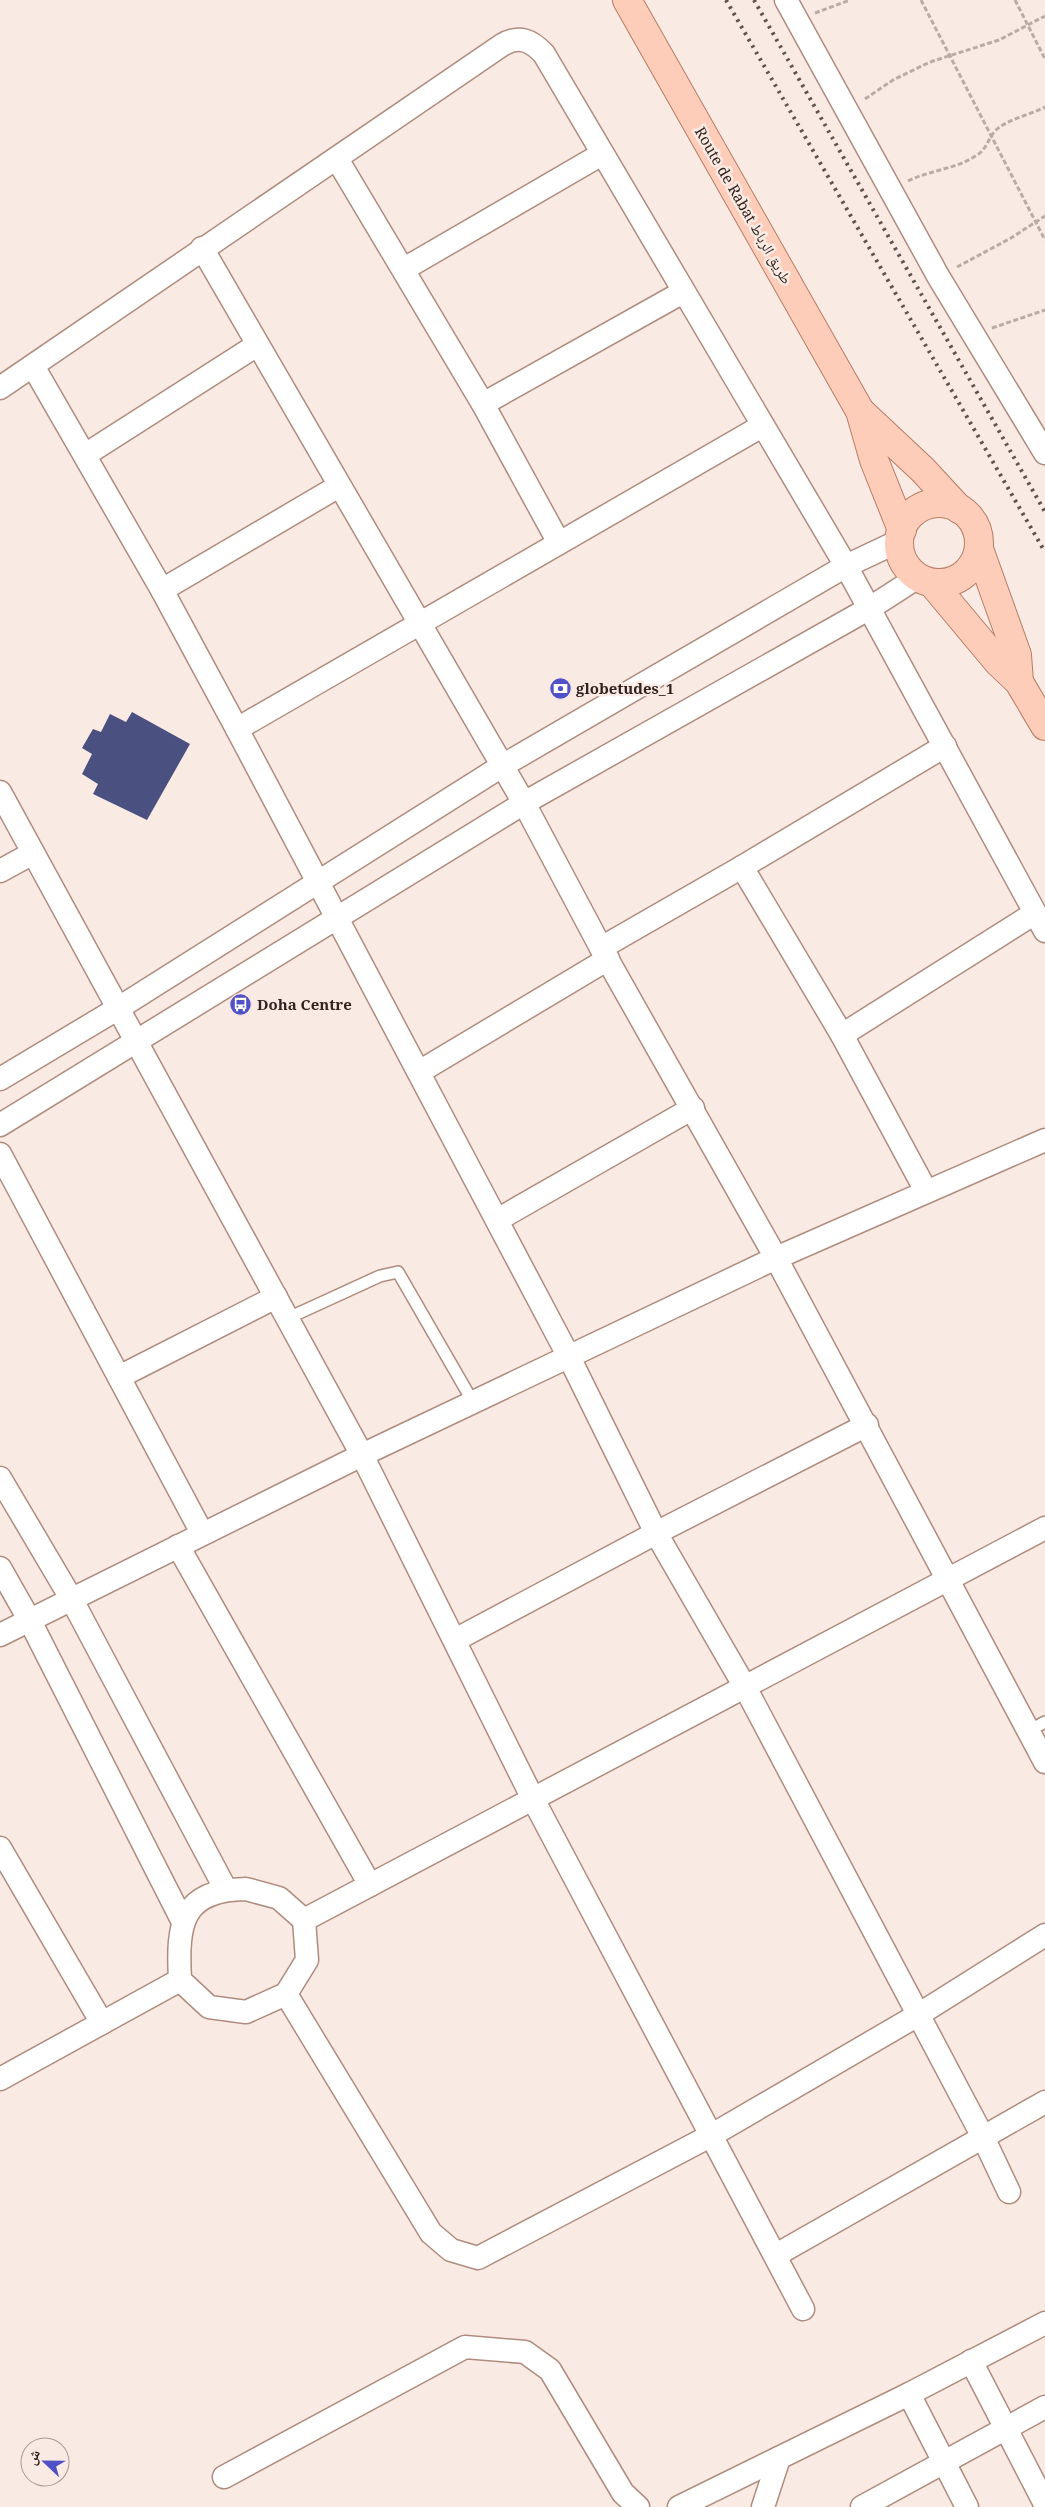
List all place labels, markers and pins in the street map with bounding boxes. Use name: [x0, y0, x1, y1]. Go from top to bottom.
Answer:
bank icon: globetudes_1: [548, 676, 572, 700]
place label: globetudes_1: [576, 678, 674, 698]
bus stop icon: Doha Centre: [229, 992, 253, 1016]
place label: Doha Centre: [257, 994, 352, 1014]

